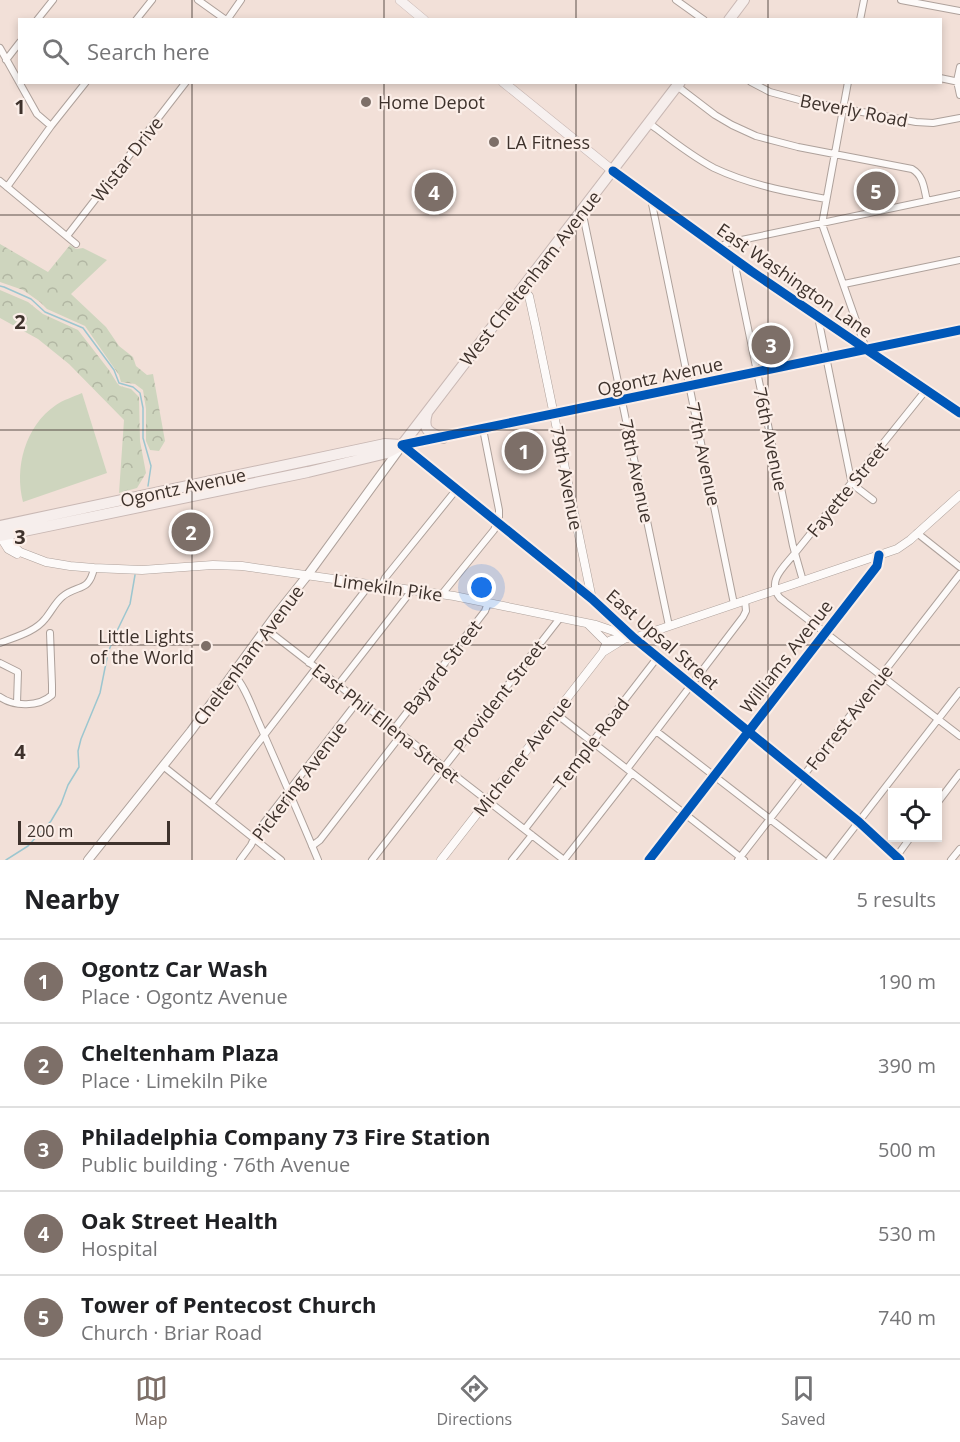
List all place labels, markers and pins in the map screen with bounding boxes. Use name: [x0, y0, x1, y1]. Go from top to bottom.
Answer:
place label: Home Depot: [378, 90, 485, 114]
marker: Home Depot: [359, 95, 373, 109]
place label: LA Fitness: [506, 130, 590, 154]
marker: LA Fitness: [487, 135, 501, 149]
pin: 5: [856, 168, 896, 213]
pin: 4: [414, 170, 454, 214]
pin: 3: [752, 322, 790, 368]
pin: 1: [504, 428, 544, 474]
pin: 2: [172, 510, 210, 554]
place label: Little Lights of the World: [90, 624, 194, 669]
marker: Little Lights of the World: [199, 639, 213, 653]

